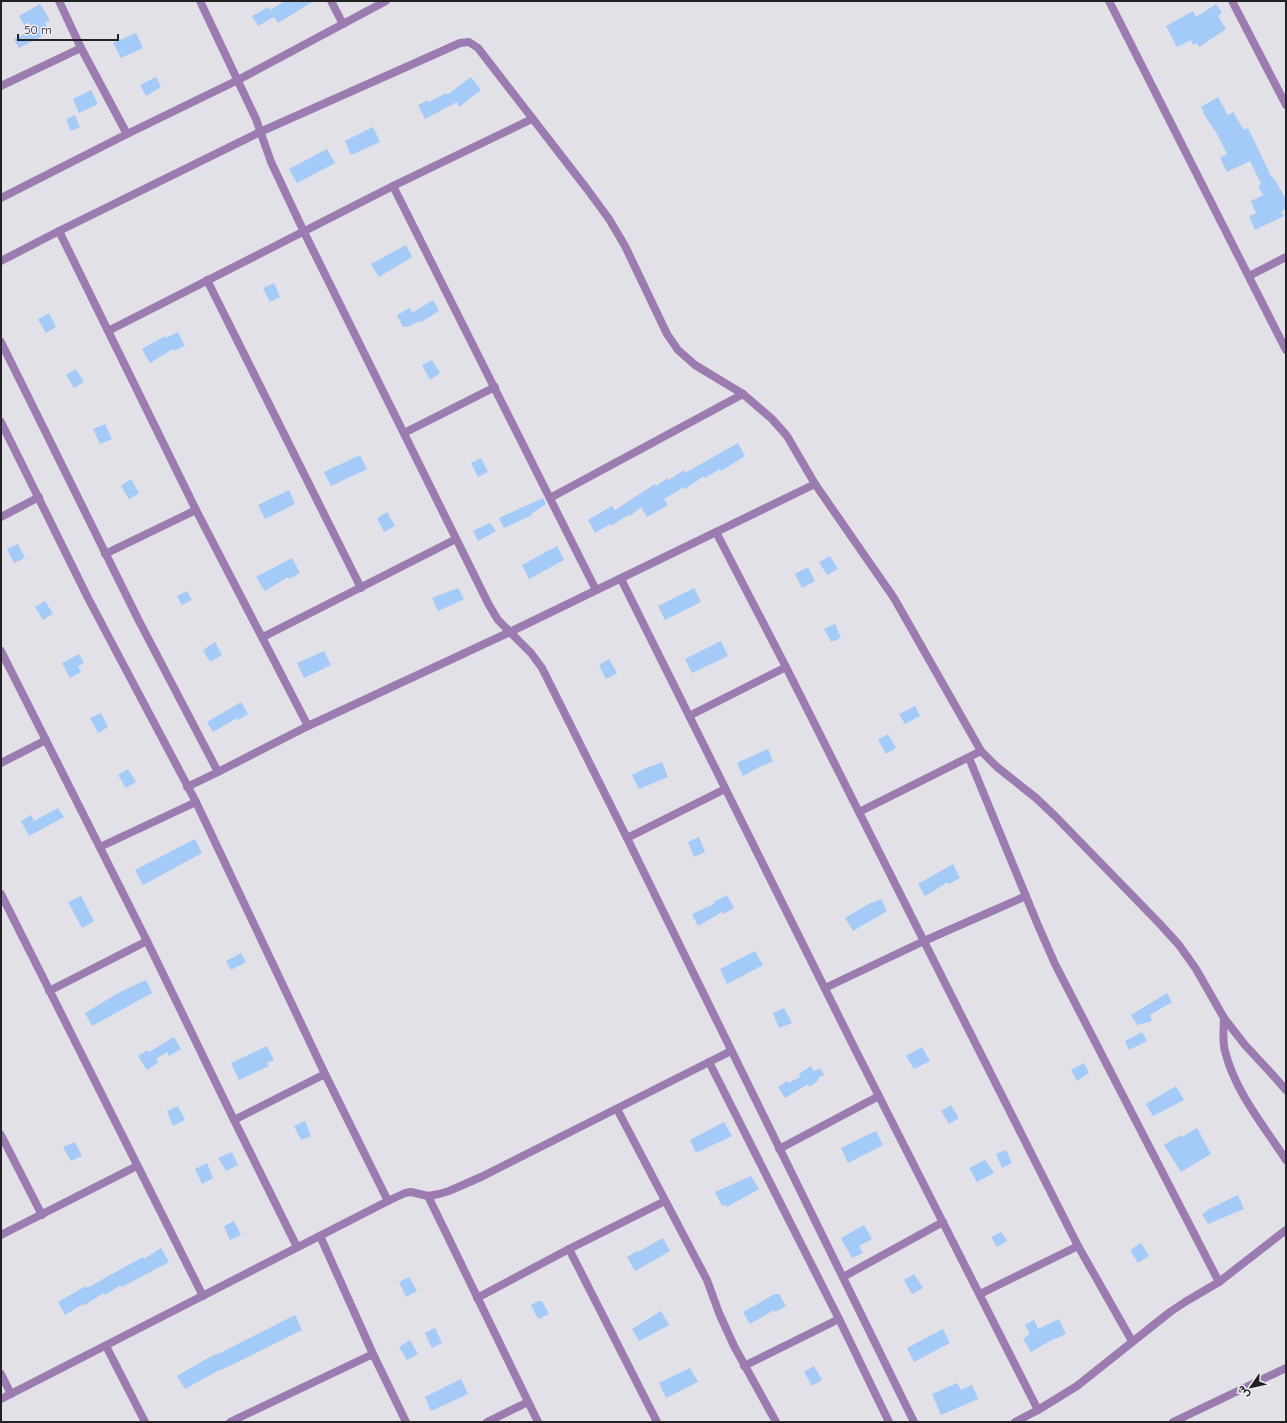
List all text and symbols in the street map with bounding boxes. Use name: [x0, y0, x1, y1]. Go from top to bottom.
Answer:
scale bar: [18, 16, 118, 42]
text: 50 m: [24, 22, 52, 37]
north arrow: [1231, 1367, 1271, 1407]
text: ش: [1233, 1383, 1252, 1402]

